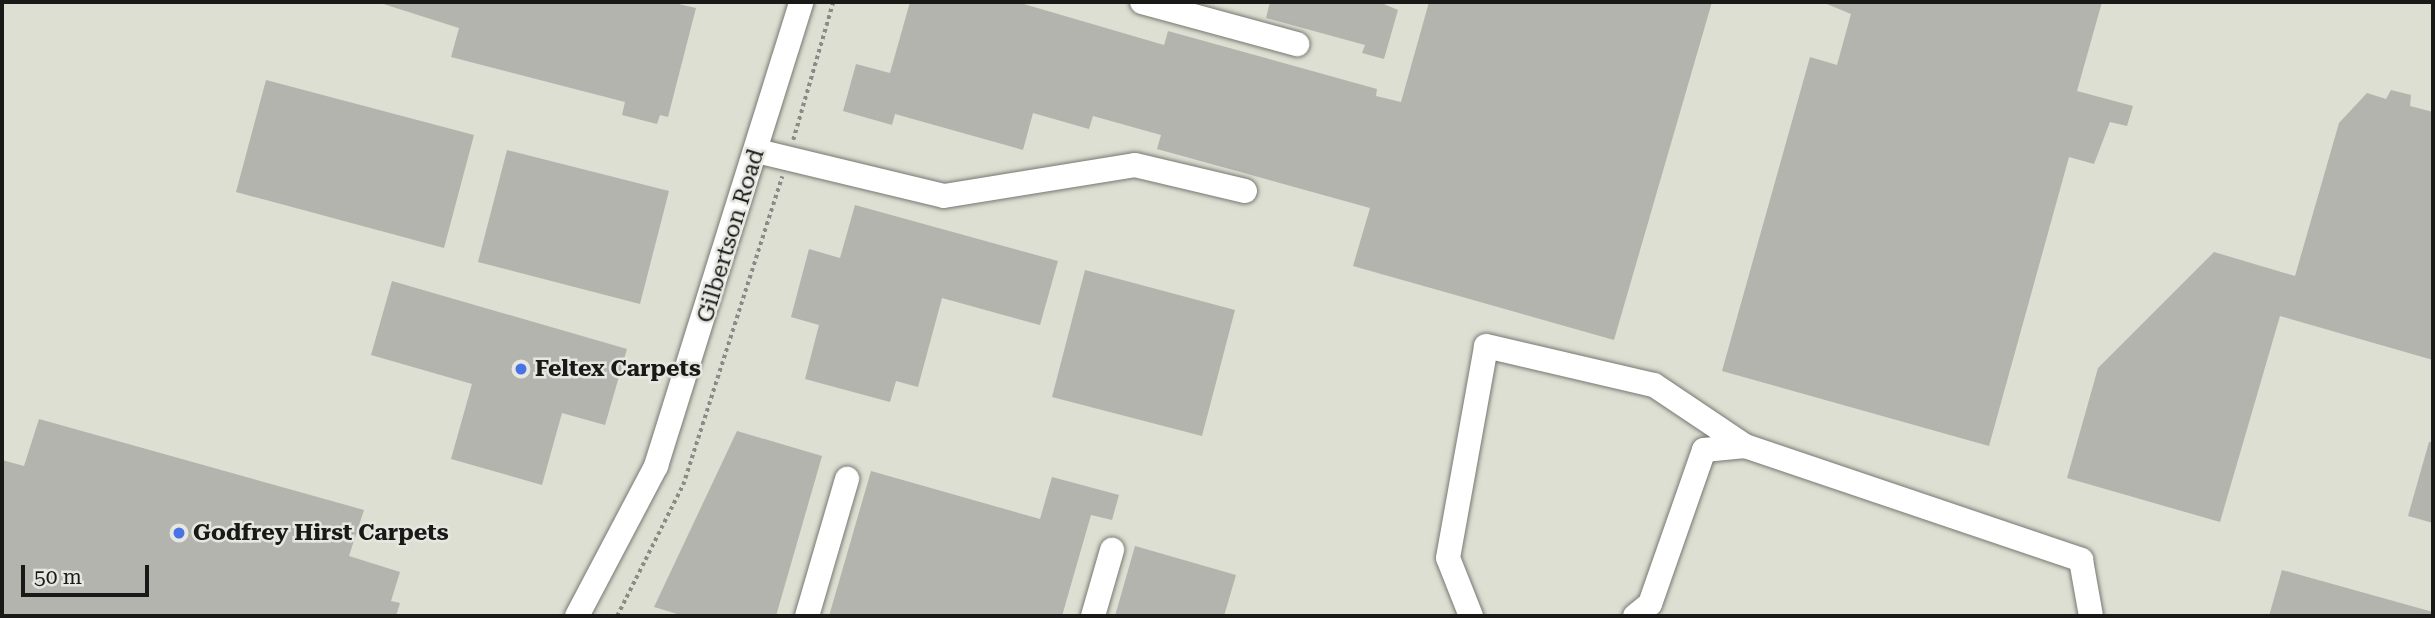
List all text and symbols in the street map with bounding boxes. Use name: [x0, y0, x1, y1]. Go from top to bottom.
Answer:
street label: Gilbertson Road: [691, 146, 771, 326]
place label: Feltex Carpets: [535, 355, 701, 383]
marker: Feltex Carpets: [513, 361, 529, 377]
place label: Godfrey Hirst Carpets: [193, 519, 449, 547]
marker: Godfrey Hirst Carpets: [171, 525, 187, 541]
scale bar: [24, 552, 152, 596]
text: 50 m: [34, 565, 82, 589]

